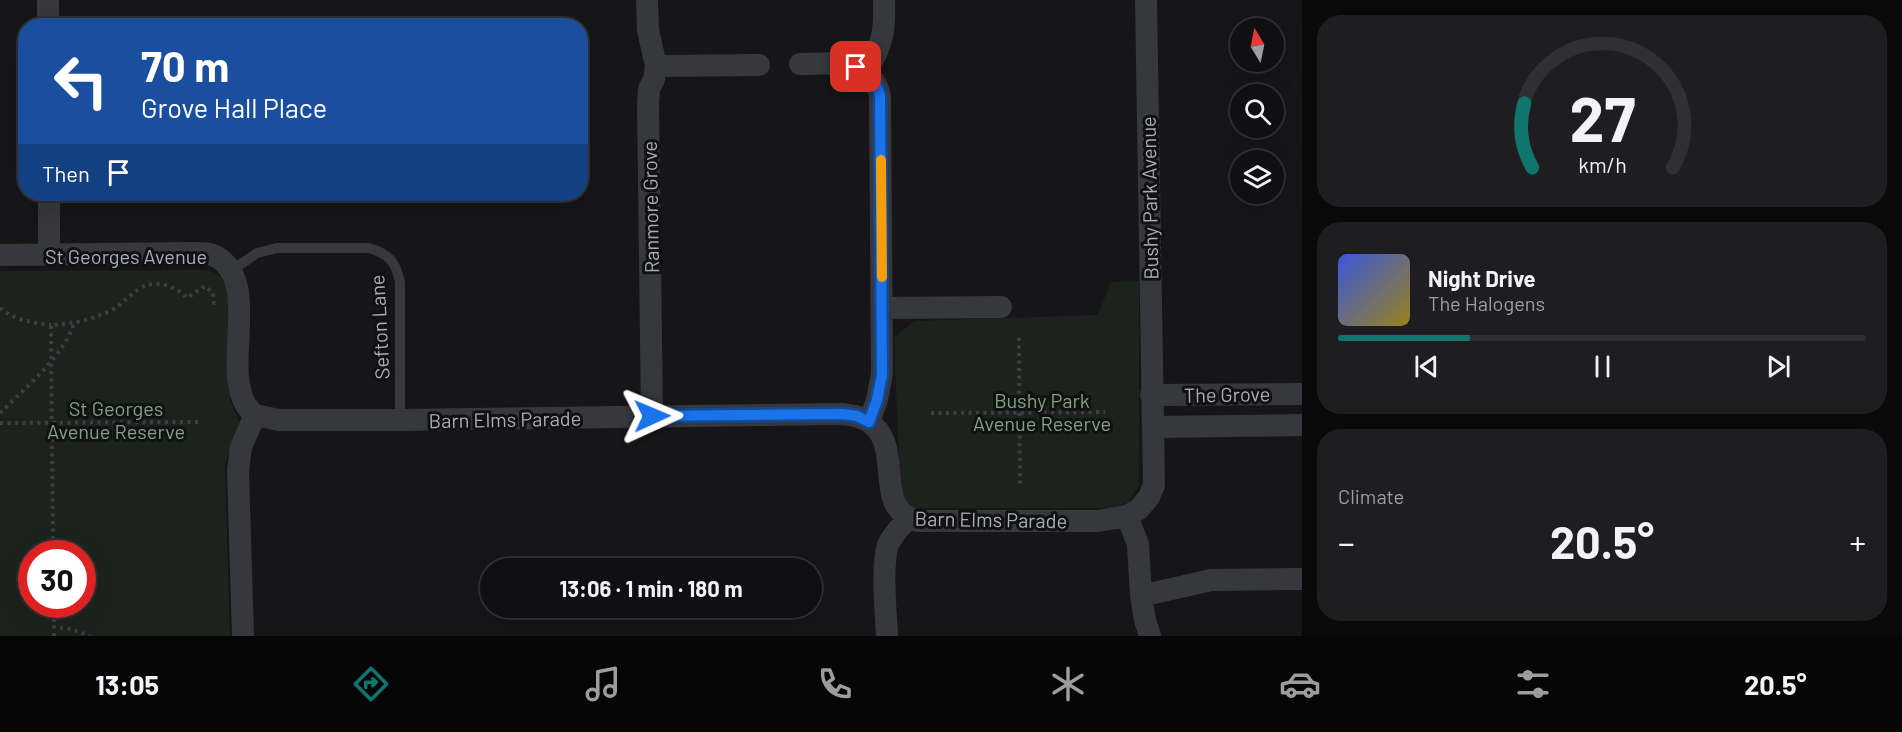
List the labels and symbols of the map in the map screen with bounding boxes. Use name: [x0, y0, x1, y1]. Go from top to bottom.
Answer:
north arrow: [1230, 18, 1284, 72]
pin: [830, 41, 881, 92]
street label: Bushy Park Avenue: [1136, 116, 1162, 280]
street label: Ranmore Grove: [637, 141, 663, 273]
street label: St Georges Avenue: [45, 244, 207, 268]
street label: Sefton Lane: [364, 274, 394, 380]
street label: The Grove: [1184, 381, 1270, 407]
position arrow: [620, 384, 684, 448]
park label: Bushy Park Avenue Reserve: [973, 388, 1111, 435]
park label: St Georges Avenue Reserve: [47, 396, 185, 443]
street label: Barn Elms Parade: [428, 406, 582, 432]
street label: Barn Elms Parade: [914, 506, 1068, 532]
speed limit sign: 30: [18, 540, 96, 618]

